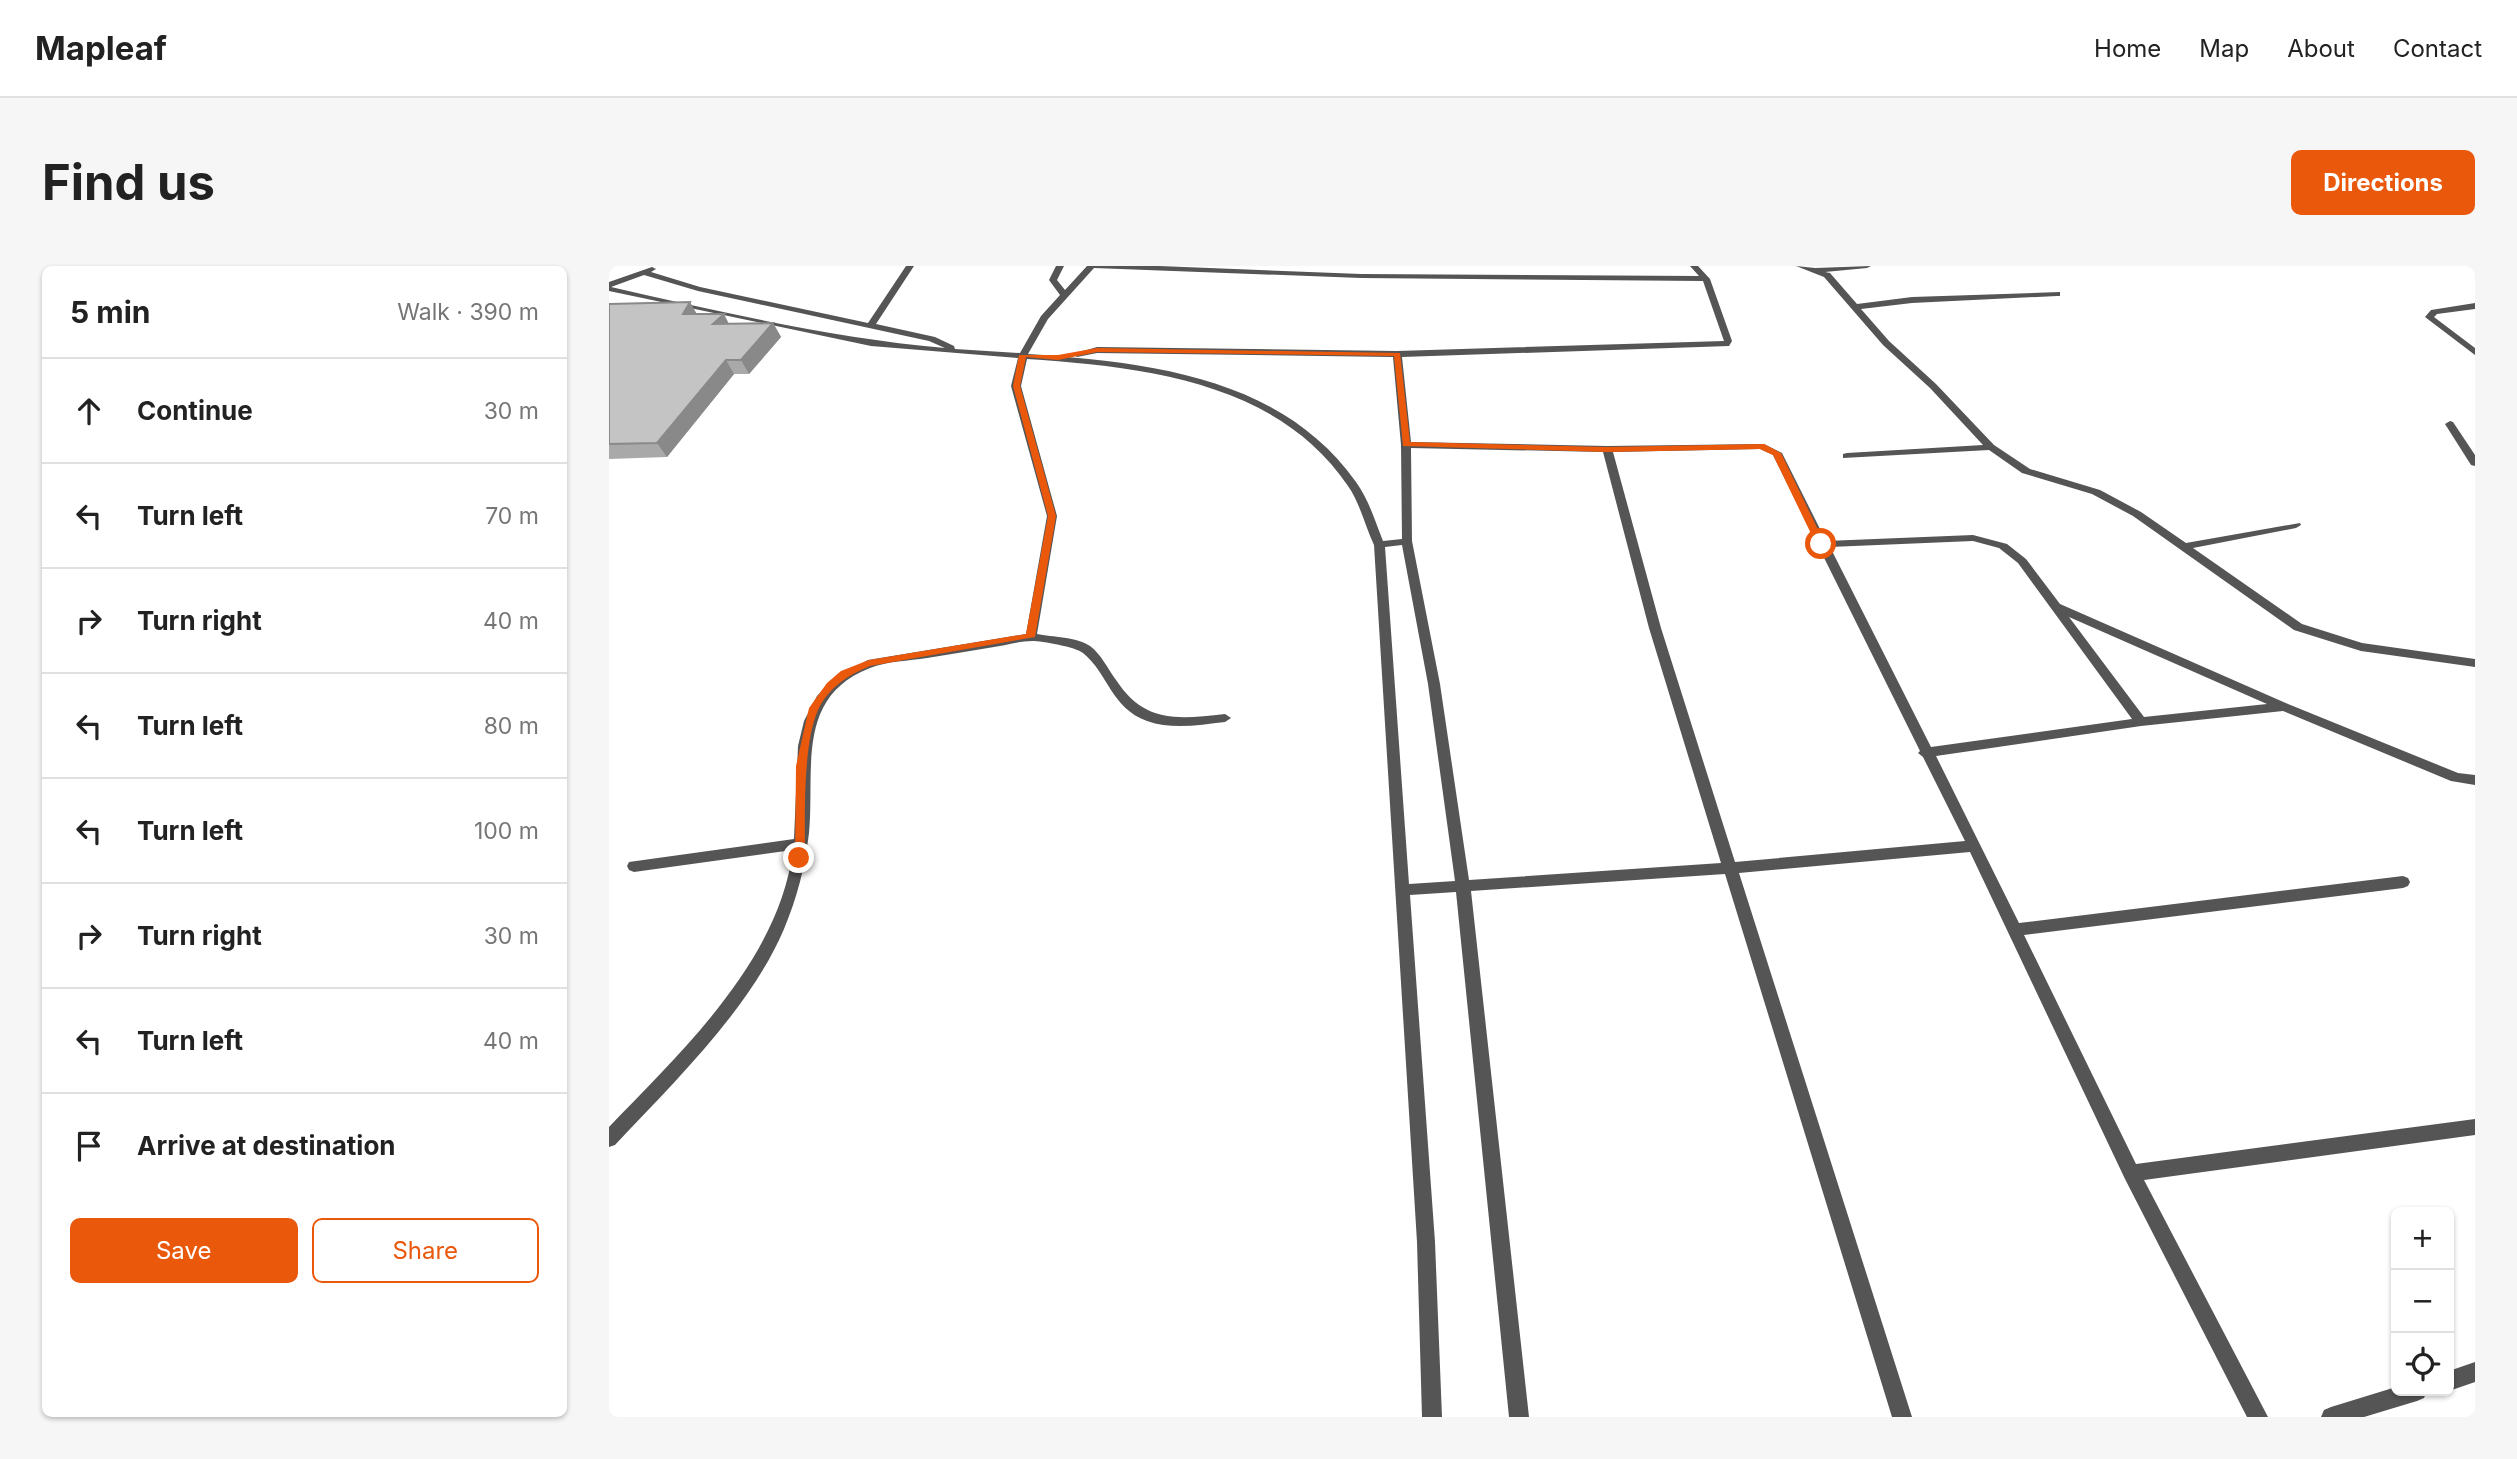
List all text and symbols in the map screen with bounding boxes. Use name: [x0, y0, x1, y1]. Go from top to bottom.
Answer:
text: Mapleaf: [35, 28, 167, 68]
text: Home: [2094, 34, 2161, 63]
text: Map: [2199, 34, 2249, 63]
text: About: [2287, 34, 2355, 63]
text: Contact: [2393, 34, 2482, 63]
button: Directions: [2291, 150, 2475, 215]
text: Find us: [42, 153, 215, 212]
text: 5 min: [70, 294, 150, 330]
text: Walk · 390 m: [397, 298, 539, 326]
icon: ahead: [70, 392, 108, 430]
text: Continue: [137, 395, 253, 426]
text: 30 m: [484, 397, 539, 425]
icon: left: [70, 497, 108, 535]
text: Turn left: [137, 500, 243, 531]
text: 70 m: [485, 502, 539, 530]
route start: [1805, 528, 1836, 559]
icon: right: [70, 602, 108, 640]
text: Turn right: [137, 605, 262, 636]
text: 40 m: [483, 607, 539, 635]
icon: left: [70, 707, 108, 745]
text: Turn left: [137, 710, 243, 741]
text: 80 m: [484, 712, 539, 740]
icon: left: [70, 812, 108, 850]
text: Turn left: [137, 815, 243, 846]
text: 100 m: [474, 817, 539, 845]
route end: [783, 842, 814, 873]
icon: right: [70, 917, 108, 955]
text: Turn right: [137, 920, 262, 951]
text: 30 m: [484, 922, 539, 950]
icon: left: [70, 1022, 108, 1060]
text: Turn left: [137, 1025, 243, 1056]
text: 40 m: [483, 1027, 539, 1055]
icon: arrive: [70, 1127, 108, 1165]
text: Arrive at destination: [137, 1130, 396, 1161]
map controls: [2391, 1207, 2454, 1396]
button: +: [2391, 1207, 2454, 1270]
button: Save: [70, 1218, 298, 1283]
button: Share: [312, 1218, 539, 1283]
button: −: [2391, 1270, 2454, 1333]
button: locate: [2391, 1333, 2454, 1396]

